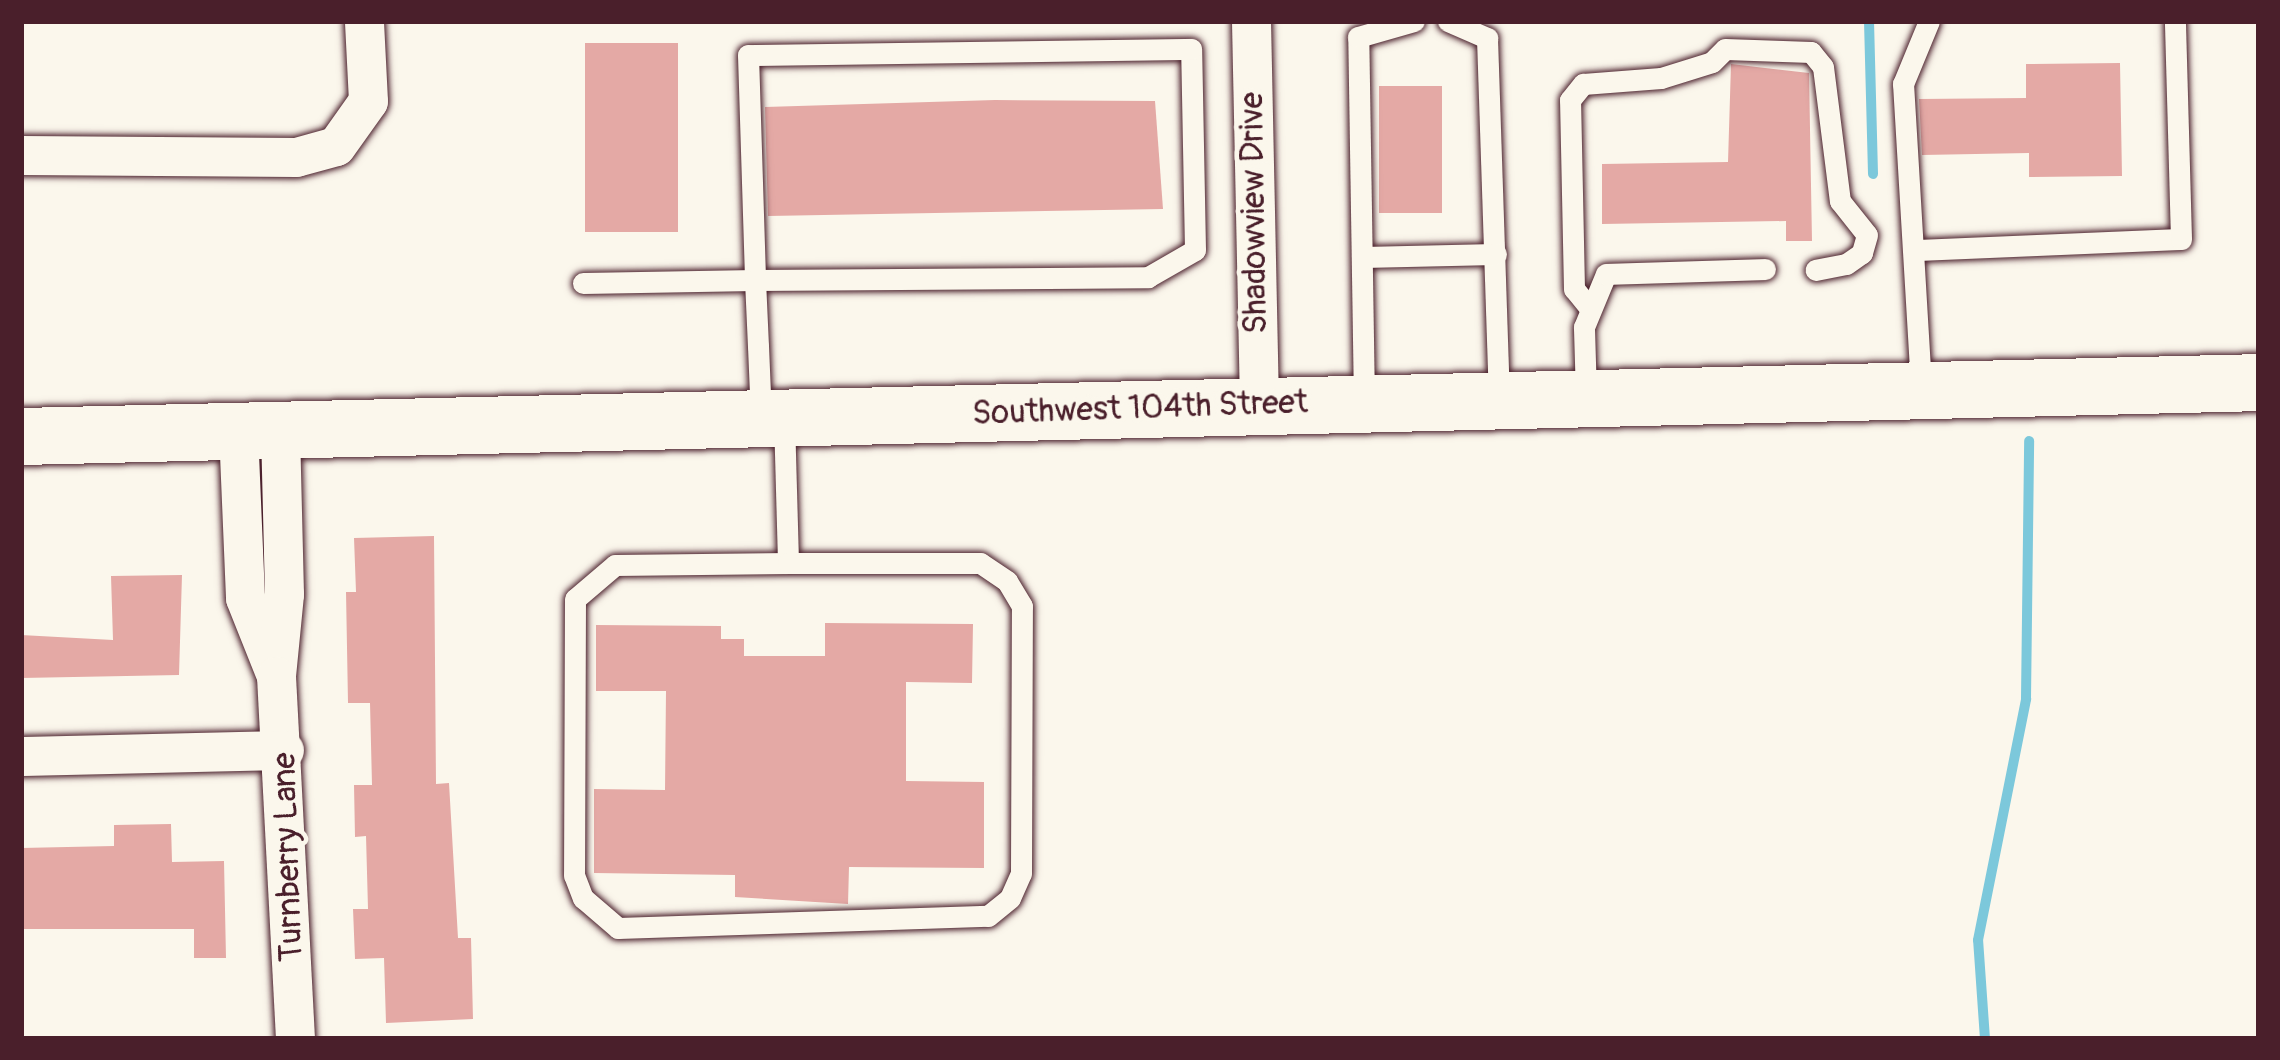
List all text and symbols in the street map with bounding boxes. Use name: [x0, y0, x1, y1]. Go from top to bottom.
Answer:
street label: Shadowview Drive: [1232, 92, 1276, 334]
street label: Southwest 104th Street: [971, 382, 1309, 434]
street label: Turnberry Lane: [265, 752, 311, 962]

